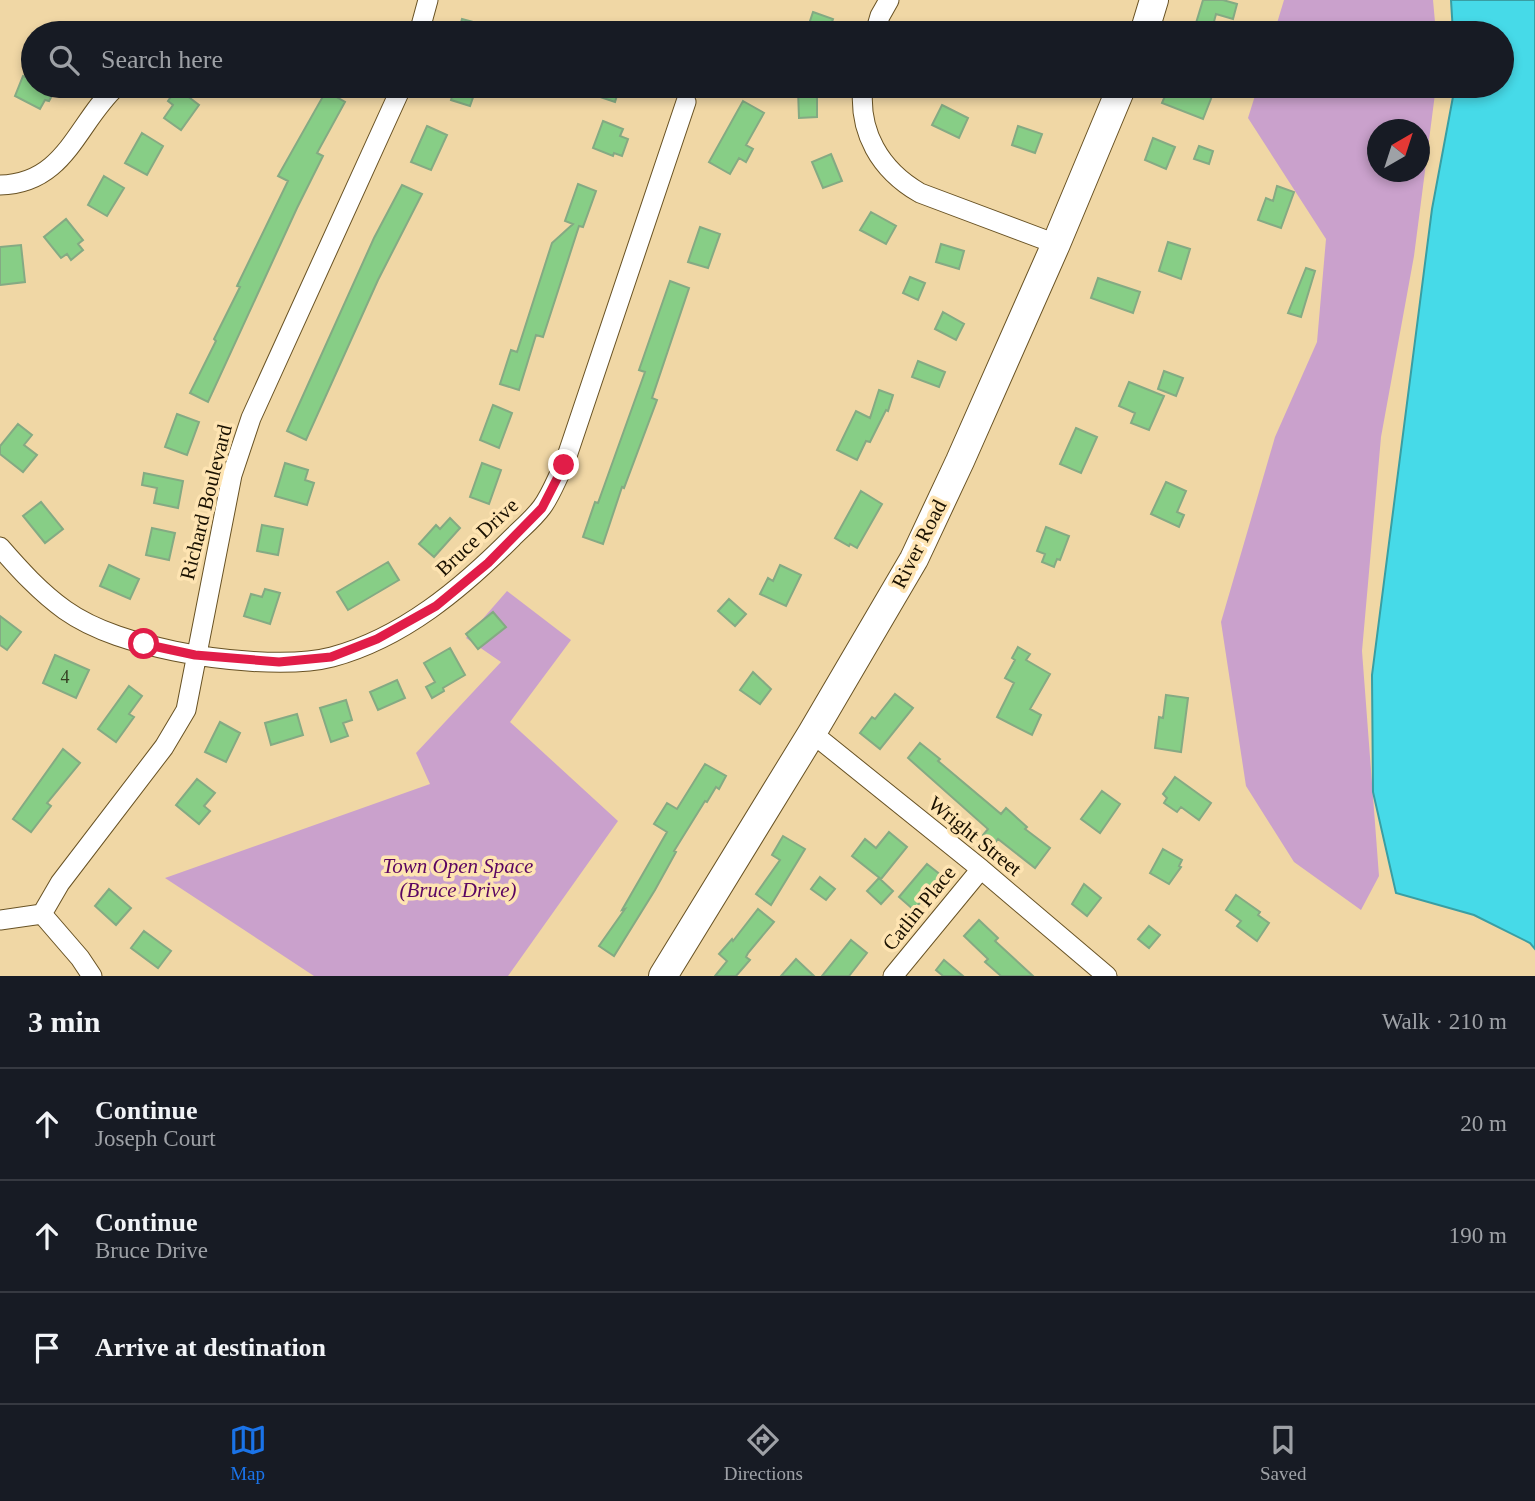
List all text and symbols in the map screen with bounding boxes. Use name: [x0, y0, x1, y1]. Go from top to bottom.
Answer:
search box: [21, 21, 1514, 98]
icon: search: [45, 41, 83, 79]
text: Search here: [101, 45, 223, 74]
north arrow: [1367, 119, 1430, 182]
street label: Richard Boulevard: [175, 421, 237, 582]
route end: [548, 449, 579, 480]
street label: Bruce Drive: [431, 493, 523, 581]
street label: River Road: [886, 495, 952, 592]
route start: [128, 628, 159, 659]
house number: 4: [61, 667, 70, 687]
street label: Wright Street: [924, 791, 1027, 881]
park label: Town Open Space (Bruce Drive): [383, 854, 533, 902]
street label: Catlin Place: [878, 861, 960, 955]
text: 3 min: [28, 1005, 101, 1038]
text: Walk · 210 m: [1382, 1009, 1507, 1034]
text: Continue: [95, 1096, 198, 1125]
icon: ahead: [28, 1105, 66, 1143]
text: 20 m: [1460, 1111, 1507, 1136]
text: Joseph Court: [95, 1126, 216, 1151]
text: Continue: [95, 1208, 198, 1237]
icon: ahead: [28, 1217, 66, 1255]
text: 190 m: [1449, 1223, 1507, 1248]
text: Bruce Drive: [95, 1238, 208, 1263]
icon: arrive: [28, 1329, 66, 1367]
text: Arrive at destination: [95, 1333, 326, 1362]
tab: Map: [229, 1421, 267, 1485]
tab: Directions: [724, 1421, 803, 1485]
tab: Saved: [1260, 1421, 1306, 1485]

